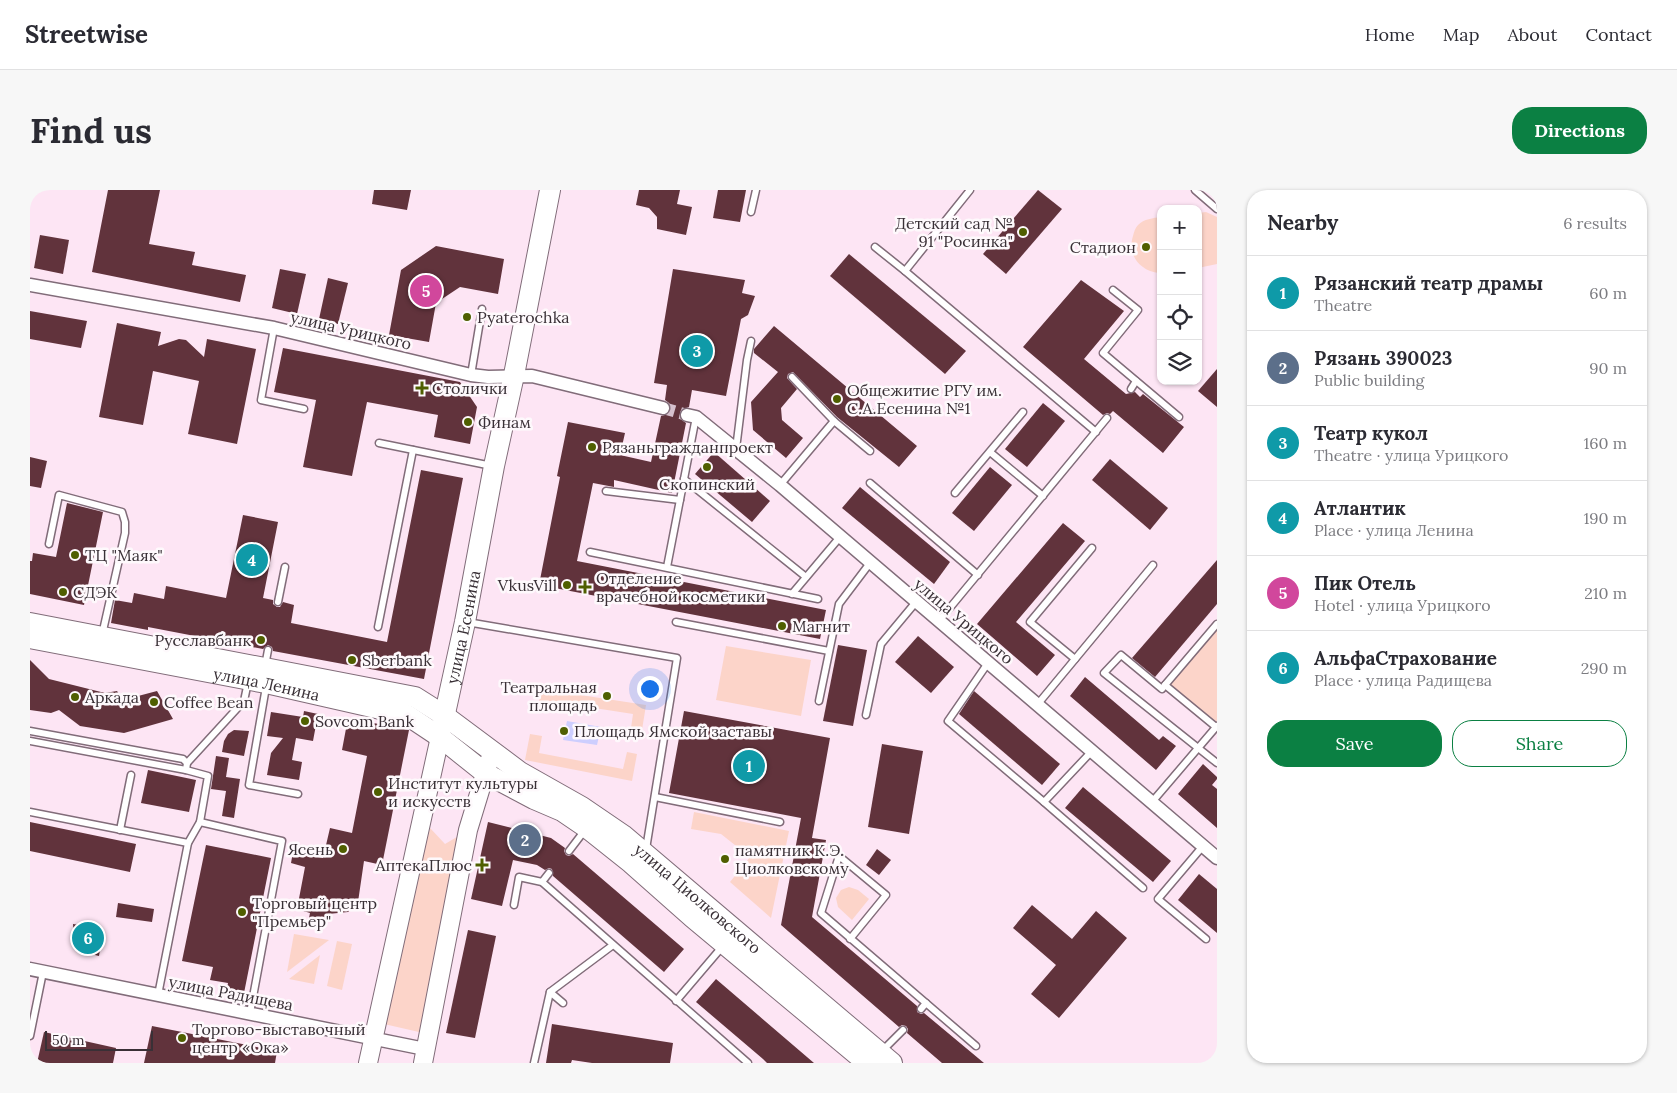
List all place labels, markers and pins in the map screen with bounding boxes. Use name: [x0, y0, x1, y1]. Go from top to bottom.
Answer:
place label: Детский сад № 91 "Росинка": [895, 213, 1013, 251]
marker: Детский сад № 91 "Росинка": [1017, 226, 1029, 238]
place label: Стадион: [1070, 237, 1136, 257]
marker: Стадион: [1140, 241, 1152, 253]
pin: 5: [410, 272, 442, 310]
place label: Pyaterochka: [477, 307, 570, 327]
marker: Pyaterochka: [461, 311, 473, 323]
pin: 3: [681, 332, 713, 370]
place label: Столички: [432, 378, 508, 398]
place label: Общежитие РГУ им. С.А.Есенина №1: [847, 380, 1002, 418]
marker: Столички: [416, 382, 428, 394]
marker: Общежитие РГУ им. С.А.Есенина №1: [831, 393, 843, 405]
place label: Финам: [478, 412, 531, 432]
marker: Финам: [462, 416, 474, 428]
place label: Рязаньгражданпроект: [602, 437, 773, 457]
marker: Рязаньгражданпроект: [586, 441, 598, 453]
marker: Скопинский: [701, 461, 713, 473]
place label: Скопинский: [659, 474, 755, 494]
pin: 4: [236, 541, 268, 579]
place label: ТЦ "Маяк": [85, 545, 163, 565]
marker: ТЦ "Маяк": [69, 549, 81, 561]
place label: Отделение врачебной косметики: [596, 568, 765, 606]
place label: VkusVill: [497, 575, 557, 595]
marker: VkusVill: [561, 579, 573, 591]
marker: Отделение врачебной косметики: [578, 580, 592, 594]
place label: СДЭК: [73, 582, 117, 602]
marker: СДЭК: [57, 586, 69, 598]
place label: Магнит: [792, 616, 850, 636]
marker: Магнит: [776, 620, 788, 632]
place label: Русславбанк: [155, 630, 251, 650]
marker: Русславбанк: [255, 634, 267, 646]
place label: Sberbank: [362, 650, 432, 670]
marker: Sberbank: [346, 654, 358, 666]
place label: Театральная площадь: [500, 677, 597, 715]
place label: Аркада: [84, 687, 139, 707]
marker: Театральная площадь: [601, 690, 613, 702]
marker: Аркада: [69, 691, 81, 703]
place label: Coffee Bean: [164, 692, 254, 712]
marker: Coffee Bean: [148, 696, 160, 708]
place label: Sovcom Bank: [315, 711, 415, 731]
marker: Sovcom Bank: [299, 715, 311, 727]
place label: Площадь Ямской заставы: [574, 721, 772, 741]
marker: Площадь Ямской заставы: [558, 725, 570, 737]
pin: 1: [733, 747, 765, 785]
place label: Институт культуры и искусств: [388, 773, 538, 811]
marker: Институт культуры и искусств: [372, 786, 384, 798]
pin: 2: [509, 821, 541, 859]
place label: Ясень: [287, 839, 333, 859]
place label: памятник К.Э. Циолковскому: [735, 840, 849, 878]
marker: Ясень: [337, 843, 349, 855]
marker: памятник К.Э. Циолковскому: [719, 853, 731, 865]
place label: АптекаПлюс: [375, 855, 472, 875]
marker: АптекаПлюс: [476, 859, 488, 871]
place label: Торговый центр "Премьер": [252, 893, 377, 931]
marker: Торговый центр "Премьер": [236, 906, 248, 918]
pin: 6: [72, 919, 104, 957]
place label: Торгово-выставочный центр «Ока»: [192, 1019, 366, 1057]
marker: Торгово-выставочный центр «Ока»: [176, 1032, 188, 1044]

